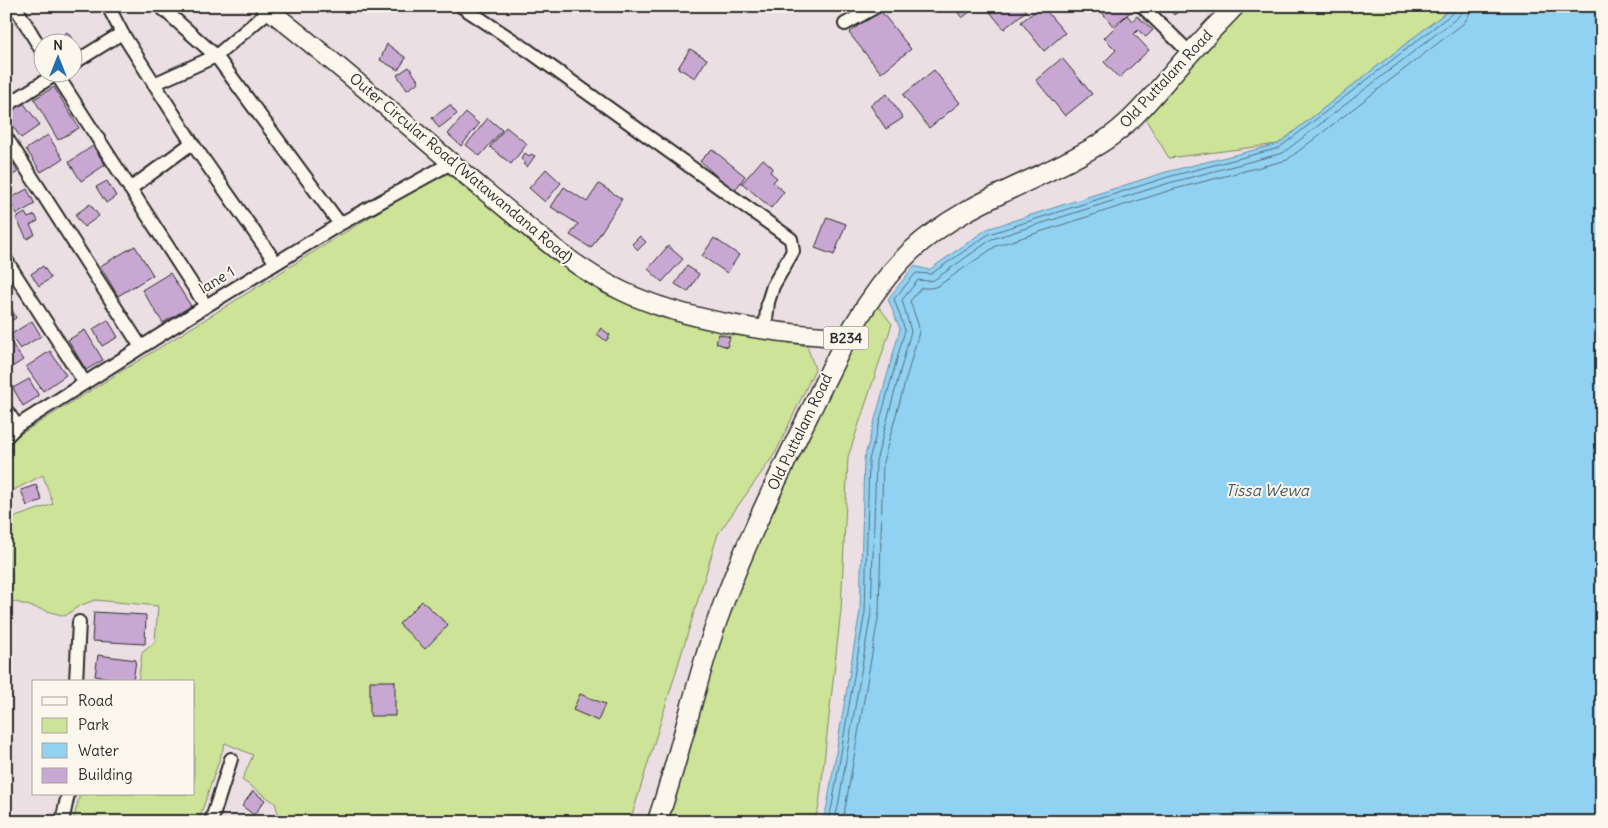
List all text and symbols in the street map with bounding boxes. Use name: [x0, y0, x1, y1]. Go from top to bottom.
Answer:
street label: Old Puttalam Road: [1115, 25, 1216, 132]
north arrow: [32, 32, 82, 82]
text: N: [53, 36, 63, 54]
street label: Outer Circular Road (Watawandana Road): [346, 68, 577, 267]
street label: lane 1: [195, 262, 238, 298]
road number: B234: [824, 326, 868, 349]
street label: Old Puttalam Road: [763, 370, 836, 493]
water label: Tissa Wewa: [1225, 480, 1310, 500]
legend: [32, 680, 195, 796]
text: Road: [78, 691, 113, 710]
text: Park: [78, 715, 109, 734]
text: Water: [78, 741, 119, 760]
text: Building: [78, 765, 133, 784]

